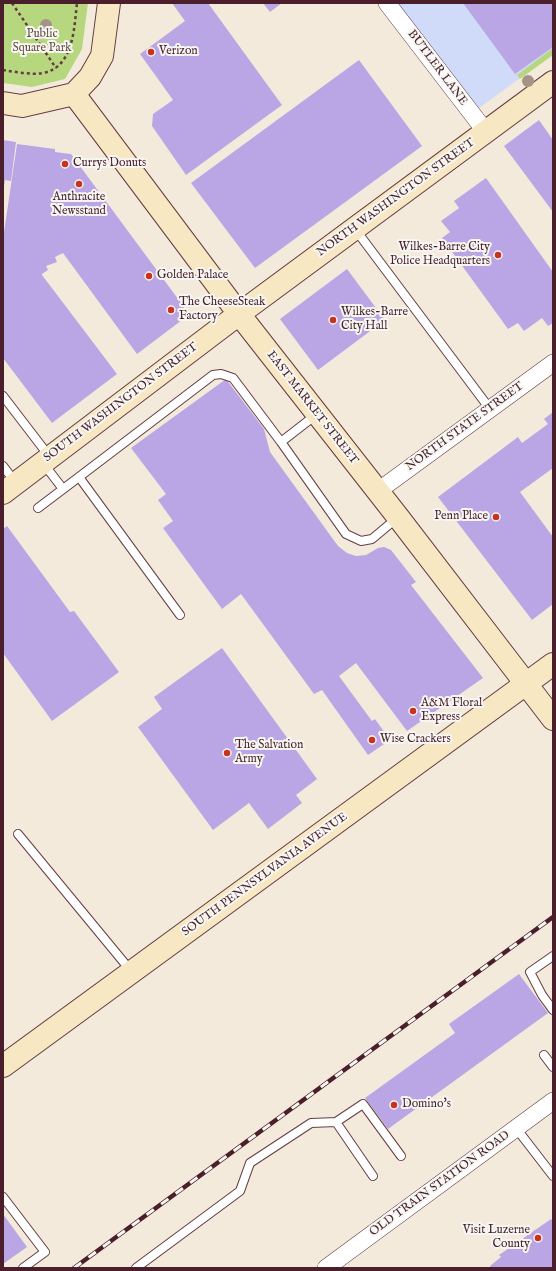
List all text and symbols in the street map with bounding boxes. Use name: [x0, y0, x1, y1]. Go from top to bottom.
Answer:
street label: BUTLER LANE: [404, 27, 470, 109]
park label: Public Square Park: [13, 28, 71, 56]
place label: Verizon: [159, 45, 198, 59]
marker: Verizon: [146, 47, 156, 57]
street label: NORTH WASHINGTON STREET: [314, 136, 478, 260]
place label: Currys Donuts: [73, 157, 146, 171]
marker: Currys Donuts: [60, 159, 70, 169]
marker: Anthracite Newsstand: [74, 179, 84, 189]
place label: Anthracite Newsstand: [52, 191, 106, 219]
place label: Wilkes-Barre City Police Headquarters: [390, 241, 490, 269]
marker: Wilkes-Barre City Police Headquarters: [493, 250, 503, 260]
place label: Golden Palace: [157, 269, 228, 283]
marker: Golden Palace: [144, 271, 154, 281]
place label: The CheeseSteak Factory: [179, 296, 265, 324]
marker: The CheeseSteak Factory: [166, 305, 176, 315]
place label: Wilkes-Barre City Hall: [341, 306, 408, 334]
marker: Wilkes-Barre City Hall: [328, 315, 338, 325]
street label: SOUTH WASHINGTON STREET: [41, 340, 201, 466]
street label: EAST MARKET STREET: [263, 348, 361, 468]
street label: NORTH STATE STREET: [403, 379, 527, 475]
place label: Penn Place: [434, 510, 488, 524]
marker: Penn Place: [491, 512, 501, 522]
place label: A&M Floral Express: [421, 697, 482, 725]
marker: A&M Floral Express: [408, 706, 418, 716]
place label: Wise Crackers: [380, 733, 451, 747]
marker: Wise Crackers: [367, 735, 377, 745]
place label: The Salvation Army: [235, 739, 303, 767]
marker: The Salvation Army: [222, 748, 232, 758]
street label: SOUTH PENNSYLVANIA AVENUE: [180, 810, 350, 940]
place label: Domino's: [402, 1098, 451, 1112]
marker: Domino's: [389, 1100, 399, 1110]
street label: OLD TRAIN STATION ROAD: [367, 1128, 513, 1240]
place label: Visit Luzerne County: [463, 1224, 530, 1252]
marker: Visit Luzerne County: [533, 1233, 543, 1243]

